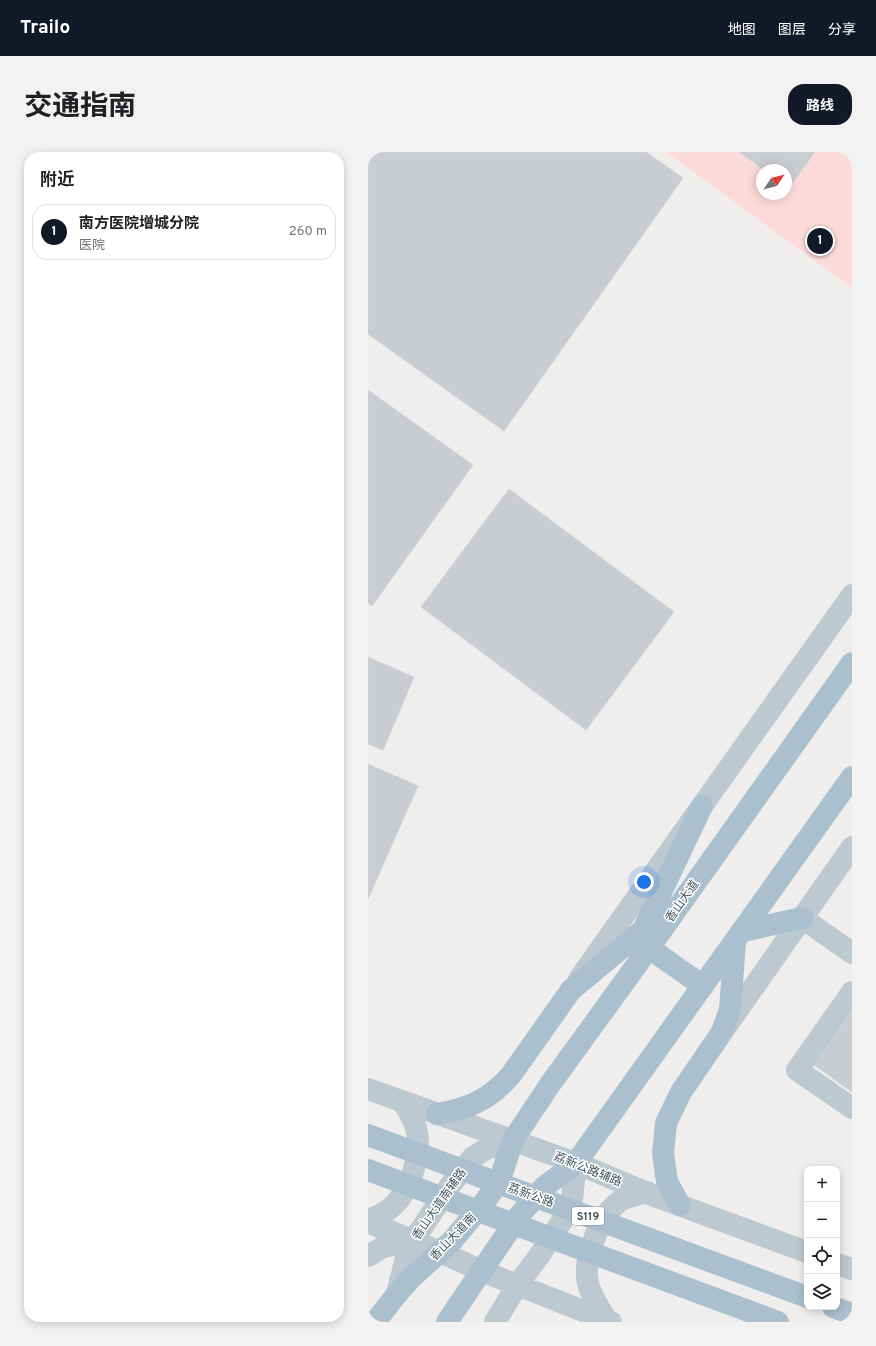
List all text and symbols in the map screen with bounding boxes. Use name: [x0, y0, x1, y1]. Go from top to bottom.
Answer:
text: Trailo: [20, 16, 70, 40]
text: 地图: [728, 22, 756, 39]
text: 图层: [778, 22, 806, 39]
text: 分享: [828, 22, 856, 39]
button: 路线: [788, 84, 852, 125]
text: 交通指南: [24, 90, 136, 126]
north arrow: [756, 164, 792, 200]
text: 附近: [40, 170, 74, 192]
text: 南方医院增城分院: [79, 215, 199, 234]
text: 1: [51, 224, 57, 240]
text: 260 m: [289, 224, 327, 240]
pin: 1: [807, 226, 833, 256]
text: 医院: [79, 238, 105, 254]
your location: [634, 872, 654, 892]
street label: 香山大道: [662, 877, 703, 926]
street label: 荔新公路辅路: [551, 1149, 624, 1191]
street label: 香山大道南辅路: [409, 1165, 469, 1243]
map controls: [804, 1166, 840, 1310]
button: +: [804, 1166, 840, 1202]
street label: 荔新公路: [505, 1180, 556, 1212]
button: −: [804, 1202, 840, 1238]
road number: S119: [572, 1207, 604, 1225]
street label: 香山大道南: [427, 1210, 479, 1264]
button: locate: [804, 1238, 840, 1274]
button: layers: [804, 1274, 840, 1310]

